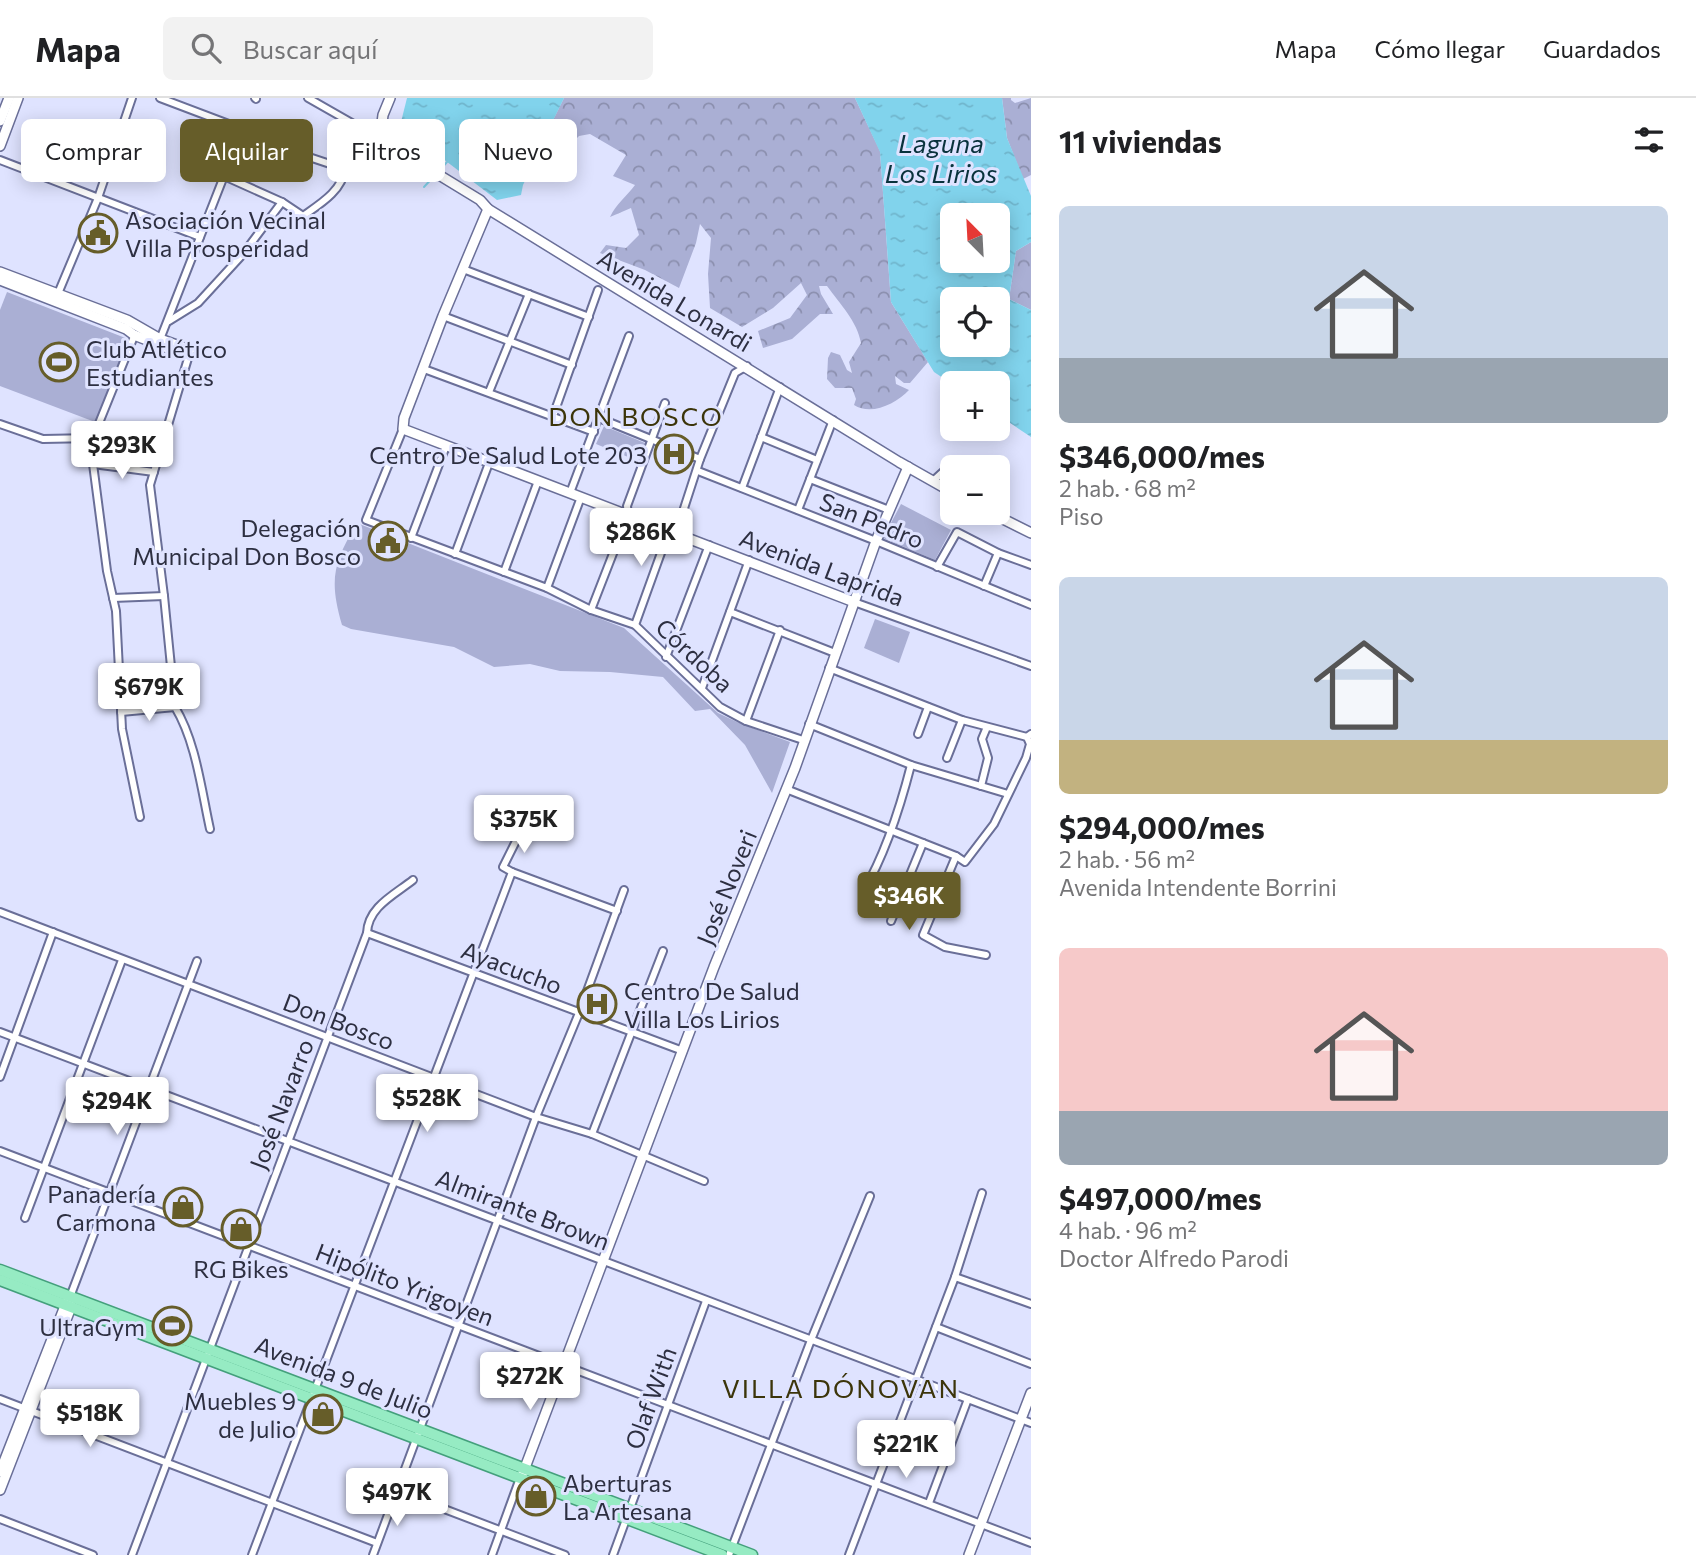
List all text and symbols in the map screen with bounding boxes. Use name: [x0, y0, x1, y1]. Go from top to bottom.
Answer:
search box: [163, 17, 653, 80]
text: Mapa: [35, 28, 121, 69]
icon: search: [187, 29, 225, 67]
text: Buscar aquí: [243, 33, 378, 64]
text: Mapa: [1274, 34, 1337, 63]
text: Cómo llegar: [1375, 34, 1505, 63]
text: Guardados: [1543, 34, 1661, 63]
chip: Comprar: [21, 119, 166, 182]
chip: Alquilar: [180, 119, 313, 182]
chip: Filtros: [327, 119, 445, 182]
chip: Nuevo: [459, 119, 577, 182]
icon: filters: [1630, 121, 1668, 159]
text: 11 viviendas: [1059, 122, 1222, 159]
water label: Laguna Los Lirios: [885, 127, 998, 188]
north arrow: [940, 203, 1010, 273]
map controls: [940, 203, 1010, 525]
place label: Asociación Vecinal Villa Prosperidad: [125, 205, 326, 262]
public building icon: Asociación Vecinal Villa Prosperidad: [77, 212, 119, 254]
street label: Avenida Lonardi: [593, 243, 757, 357]
icon: home: [1301, 251, 1427, 377]
button: locate: [940, 287, 1010, 357]
place label: Club Atlético Estudiantes: [86, 334, 227, 391]
sports icon: Club Atlético Estudiantes: [38, 341, 80, 383]
button: +: [940, 371, 1010, 441]
district label: DON BOSCO: [548, 400, 724, 431]
pin: $293K: [73, 422, 171, 481]
text: $293K: [87, 430, 157, 458]
hospital icon: Centro De Salud Lote 203: [653, 433, 695, 475]
text: $346,000/mes: [1059, 437, 1265, 474]
place label: Centro De Salud Lote 203: [369, 440, 647, 469]
button: −: [940, 455, 1010, 525]
text: 2 hab. · 68 m²: [1059, 474, 1196, 502]
street label: San Pedro: [816, 486, 928, 554]
text: Piso: [1059, 502, 1104, 530]
pin: $286K: [592, 508, 690, 568]
place label: Delegación Municipal Don Bosco: [132, 513, 361, 570]
text: $286K: [606, 517, 676, 545]
public building icon: Delegación Municipal Don Bosco: [367, 520, 409, 562]
street label: Avenida Laprida: [736, 522, 908, 612]
street label: Córdoba: [650, 612, 740, 698]
icon: home: [1301, 622, 1427, 748]
pin: $679K: [100, 664, 198, 723]
text: $679K: [114, 672, 184, 700]
pin: $375K: [475, 796, 573, 855]
text: $375K: [490, 804, 558, 832]
text: $294,000/mes: [1059, 808, 1265, 845]
street label: José Noveri: [690, 825, 762, 949]
text: 2 hab. · 56 m²: [1059, 845, 1195, 873]
pin: $346K: [860, 872, 958, 932]
text: Avenida Intendente Borrini: [1059, 873, 1337, 901]
text: $346K: [874, 881, 944, 909]
street label: Ayacucho: [458, 935, 566, 999]
place label: Centro De Salud Villa Los Lirios: [624, 976, 800, 1033]
hospital icon: Centro De Salud Villa Los Lirios: [576, 983, 618, 1025]
street label: Don Bosco: [279, 986, 399, 1056]
icon: home: [1301, 993, 1427, 1119]
street label: José Navarro: [243, 1035, 319, 1173]
pin: $528K: [378, 1074, 476, 1134]
pin: $294K: [68, 1077, 166, 1137]
text: $528K: [392, 1083, 462, 1111]
text: $294K: [82, 1086, 152, 1114]
street label: Almirante Brown: [432, 1163, 614, 1255]
place label: Panadería Carmona: [47, 1179, 156, 1236]
text: $497,000/mes: [1059, 1179, 1262, 1216]
shop icon: Panadería Carmona: [162, 1186, 204, 1228]
shop icon: RG Bikes: [220, 1208, 262, 1250]
text: 4 hab. · 96 m²: [1059, 1216, 1197, 1244]
street label: Hipólito Yrigoyen: [312, 1237, 498, 1331]
text: Doctor Alfredo Parodi: [1059, 1244, 1289, 1272]
place label: RG Bikes: [193, 1254, 289, 1283]
sports icon: UltraGym: [151, 1305, 193, 1347]
place label: UltraGym: [39, 1312, 145, 1341]
street label: Avenida 9 de Julio: [251, 1330, 437, 1424]
street label: Olaf With: [618, 1343, 682, 1453]
pin: $272K: [481, 1352, 579, 1412]
text: $272K: [496, 1361, 564, 1389]
district label: VILLA DÓNOVAN: [722, 1372, 960, 1403]
place label: Muebles 9 de Julio: [184, 1386, 296, 1443]
pin: $518K: [41, 1390, 139, 1449]
shop icon: Muebles 9 de Julio: [302, 1393, 344, 1435]
text: $518K: [56, 1398, 124, 1426]
pin: $221K: [857, 1420, 955, 1480]
text: $221K: [873, 1429, 939, 1457]
pin: $497K: [348, 1468, 446, 1528]
place label: Aberturas La Artesana: [563, 1468, 692, 1525]
shop icon: Aberturas La Artesana: [515, 1475, 557, 1517]
text: $497K: [362, 1477, 432, 1505]

